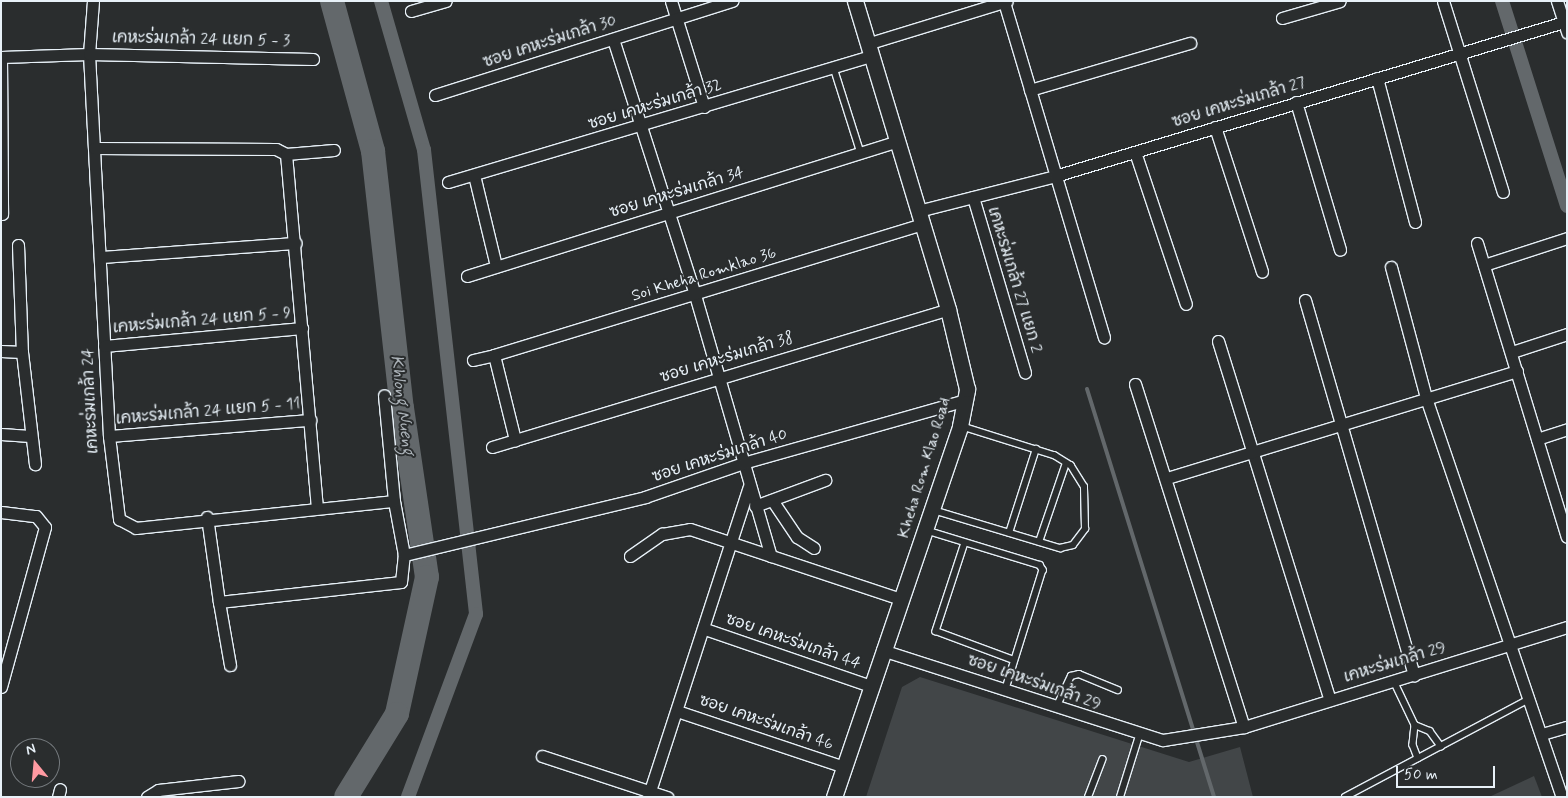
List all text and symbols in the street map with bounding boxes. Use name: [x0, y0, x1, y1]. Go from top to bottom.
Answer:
street label: ซอย เคหะร่มเกล้า 30: [481, 11, 619, 73]
street label: เคหะร่มเกล้า 24 แยก 5 - 3: [112, 29, 290, 51]
street label: ซอย เคหะร่มเกล้า 27: [1170, 74, 1308, 132]
street label: ซอย เคหะร่มเกล้า 32: [586, 76, 724, 134]
street label: ซอย เคหะร่มเกล้า 34: [607, 163, 747, 223]
street label: เคหะร่มเกล้า 27 แยก 2: [983, 205, 1045, 355]
street label: Soi Kheha Romklao 36: [630, 244, 778, 306]
street label: เคหะร่มเกล้า 24 แยก 5 - 9: [112, 304, 292, 338]
street label: ซอย เคหะร่มเกล้า 38: [658, 329, 796, 387]
street label: เคหะร่มเกล้า 24: [79, 348, 103, 454]
water label: Khlong Nueng: [385, 353, 419, 457]
street label: เคหะร่มเกล้า 24 แยก 5 - 11: [115, 394, 301, 430]
street label: Kheha Rom Klao Road: [894, 394, 956, 542]
street label: ซอย เคหะร่มเกล้า 40: [650, 425, 790, 487]
street label: ซอย เคหะร่มเกล้า 44: [723, 610, 863, 674]
street label: เคหะร่มเกล้า 29: [1342, 638, 1448, 688]
street label: ซอย เคหะร่มเกล้า 29: [965, 651, 1103, 715]
street label: ซอย เคหะร่มเกล้า 46: [696, 691, 836, 755]
north arrow: [10, 738, 60, 788]
text: N: [24, 740, 38, 760]
scale bar: [1398, 756, 1497, 788]
text: 50 m: [1404, 765, 1438, 785]

